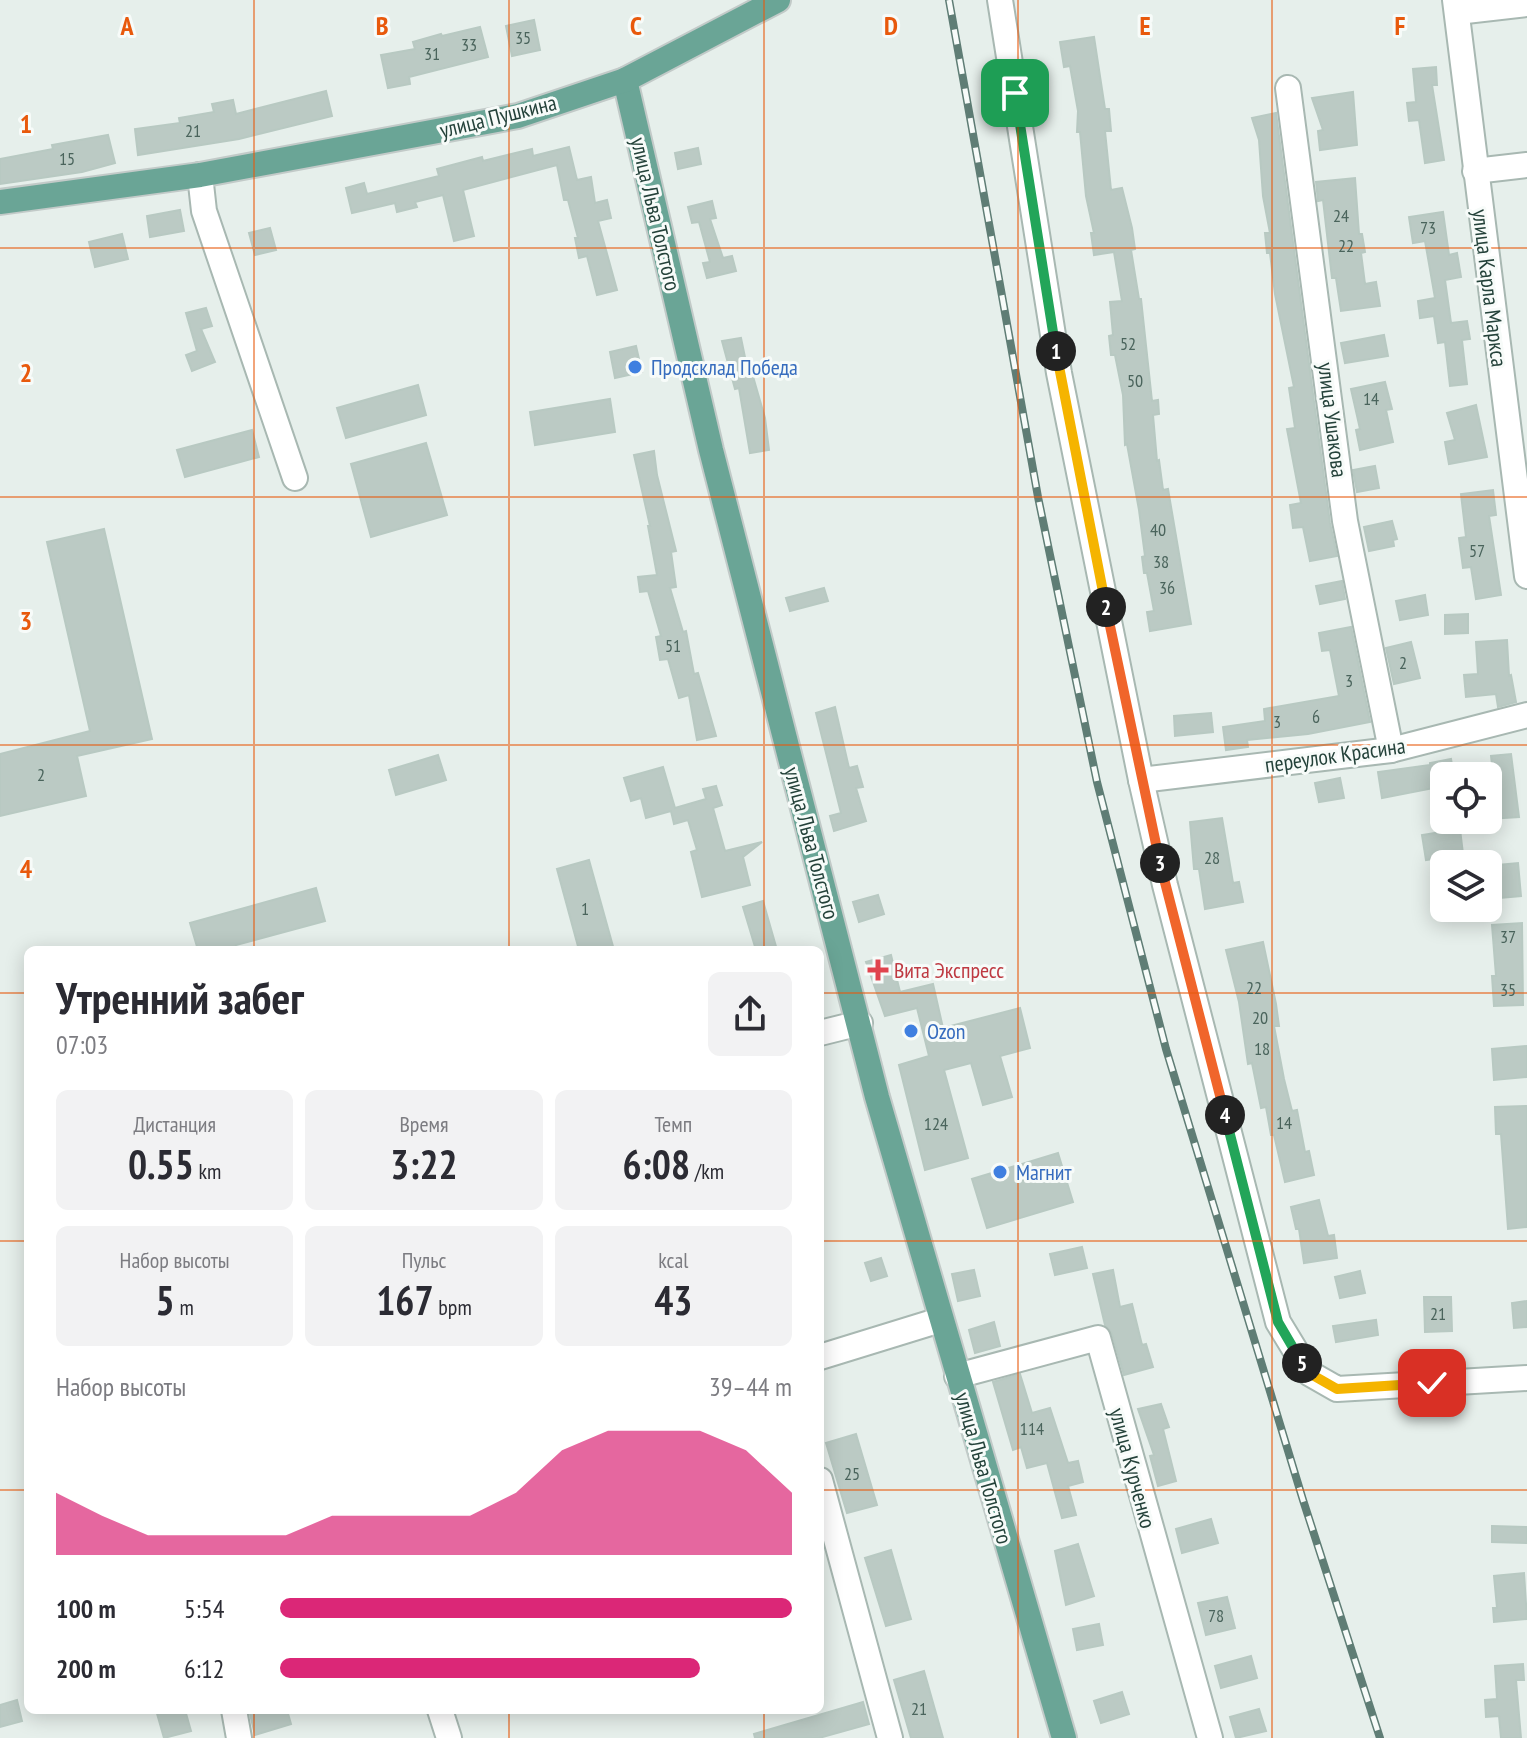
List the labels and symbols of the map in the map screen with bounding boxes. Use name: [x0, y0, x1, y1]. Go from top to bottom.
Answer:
text: A: [119, 9, 134, 42]
text: B: [376, 9, 389, 42]
text: C: [630, 9, 642, 42]
text: D: [884, 9, 898, 42]
text: E: [1139, 9, 1151, 42]
text: F: [1395, 9, 1406, 42]
house number: 35: [515, 26, 531, 49]
house number: 33: [461, 33, 477, 56]
house number: 31: [424, 42, 440, 65]
pin: [981, 59, 1049, 127]
street label: улица Пушкина: [437, 88, 559, 144]
text: 1: [20, 107, 32, 140]
house number: 21: [185, 119, 201, 142]
street label: улица Льва Толстого: [625, 135, 687, 293]
house number: 15: [59, 147, 75, 170]
house number: 24: [1333, 204, 1349, 227]
street label: улица Карла Маркса: [1466, 207, 1514, 369]
house number: 73: [1420, 216, 1436, 239]
house number: 22: [1338, 234, 1354, 257]
pin: 1: [1036, 331, 1076, 371]
house number: 52: [1120, 332, 1136, 355]
place label: Продсклад Победа: [651, 353, 798, 381]
text: 2: [20, 356, 32, 389]
marker: Продсклад Победа: [626, 358, 644, 376]
street label: улица Ушакова: [1312, 361, 1354, 479]
house number: 50: [1127, 369, 1143, 392]
house number: 14: [1363, 387, 1379, 410]
house number: 40: [1150, 518, 1166, 541]
house number: 57: [1469, 539, 1485, 562]
house number: 38: [1153, 550, 1169, 573]
house number: 36: [1159, 576, 1175, 599]
pin: 2: [1086, 587, 1126, 627]
text: 3: [20, 604, 32, 637]
house number: 51: [665, 634, 681, 657]
house number: 2: [1399, 651, 1407, 674]
house number: 3: [1345, 669, 1353, 692]
house number: 6: [1312, 705, 1320, 728]
house number: 3: [1273, 710, 1281, 733]
street label: переулок Красина: [1263, 731, 1407, 779]
house number: 2: [37, 763, 45, 786]
street label: улица Льва Толстого: [778, 764, 846, 922]
pin: 3: [1140, 843, 1180, 883]
house number: 28: [1204, 846, 1220, 869]
text: 4: [20, 852, 33, 885]
house number: 1: [581, 897, 589, 920]
house number: 37: [1500, 925, 1516, 948]
place label: Вита Экспресс: [894, 956, 1004, 984]
marker: Вита Экспресс: [869, 961, 887, 979]
house number: 22: [1246, 976, 1262, 999]
house number: 35: [1500, 978, 1516, 1001]
house number: 20: [1252, 1006, 1268, 1029]
place label: Ozon: [927, 1017, 966, 1045]
marker: Ozon: [902, 1022, 920, 1040]
house number: 18: [1254, 1037, 1270, 1060]
pin: 4: [1205, 1095, 1245, 1135]
house number: 14: [1276, 1111, 1292, 1134]
house number: 124: [924, 1112, 948, 1135]
place label: Магнит: [1016, 1158, 1073, 1186]
marker: Магнит: [991, 1163, 1009, 1181]
house number: 21: [1430, 1302, 1446, 1325]
pin: 5: [1282, 1343, 1322, 1383]
pin: [1398, 1349, 1466, 1417]
street label: улица Льва Толстого: [949, 1389, 1019, 1547]
street label: улица Курченко: [1103, 1405, 1163, 1531]
house number: 114: [1020, 1417, 1044, 1440]
house number: 25: [844, 1462, 860, 1485]
house number: 78: [1208, 1604, 1224, 1627]
house number: 21: [911, 1697, 927, 1720]

